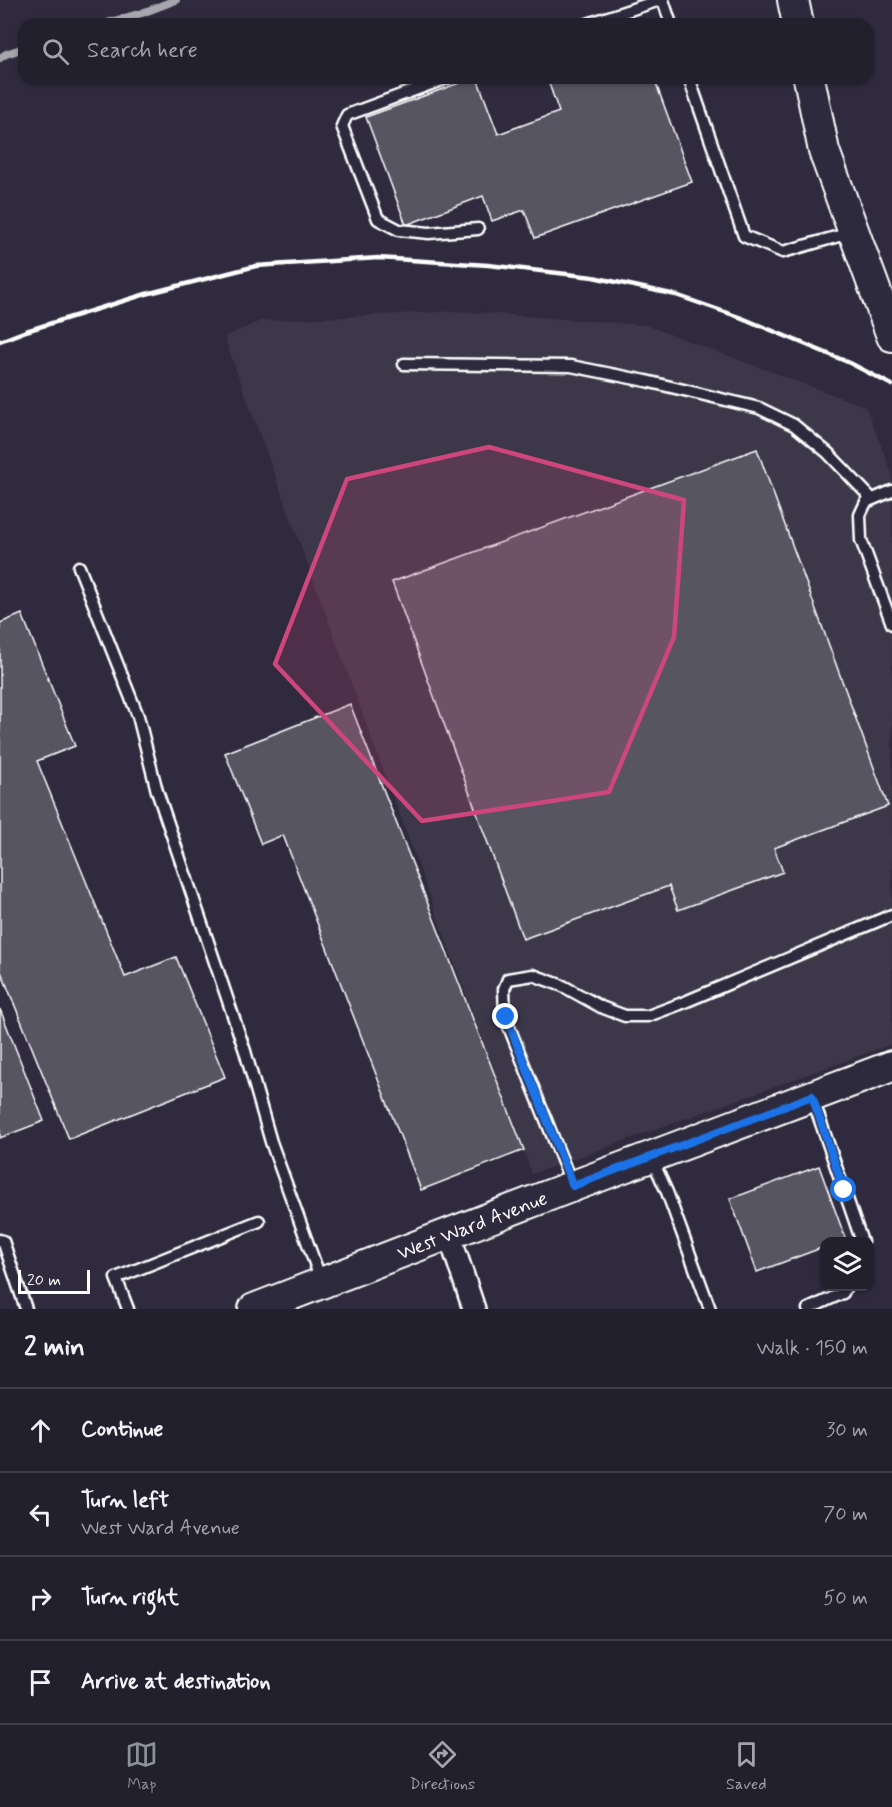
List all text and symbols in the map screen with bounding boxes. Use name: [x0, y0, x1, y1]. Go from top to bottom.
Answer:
search box: [18, 18, 874, 84]
icon: search: [39, 35, 72, 68]
text: Search here: [87, 37, 198, 65]
route end: [492, 1003, 518, 1029]
route start: [830, 1176, 856, 1202]
street label: West Ward Avenue: [394, 1185, 551, 1267]
map controls: [820, 1237, 874, 1291]
button: layers: [820, 1237, 874, 1291]
scale bar: [18, 1267, 90, 1294]
text: 20 m: [27, 1270, 61, 1291]
text: 2 min: [24, 1331, 85, 1365]
text: Walk · 150 m: [756, 1335, 868, 1362]
icon: ahead: [24, 1414, 57, 1447]
text: Continue: [81, 1416, 163, 1444]
text: 30 m: [826, 1417, 868, 1444]
text: Turn left: [81, 1487, 169, 1515]
icon: left: [24, 1498, 57, 1531]
text: 70 m: [823, 1501, 868, 1528]
text: West Ward Avenue: [81, 1515, 240, 1542]
icon: right: [24, 1582, 57, 1615]
text: Turn right: [81, 1584, 179, 1612]
text: 50 m: [823, 1585, 868, 1612]
icon: arrive: [24, 1666, 57, 1699]
text: Arrive at destination: [81, 1668, 271, 1696]
tab: Map: [125, 1738, 158, 1795]
tab: Directions: [409, 1738, 475, 1795]
tab: Saved: [726, 1738, 767, 1795]

